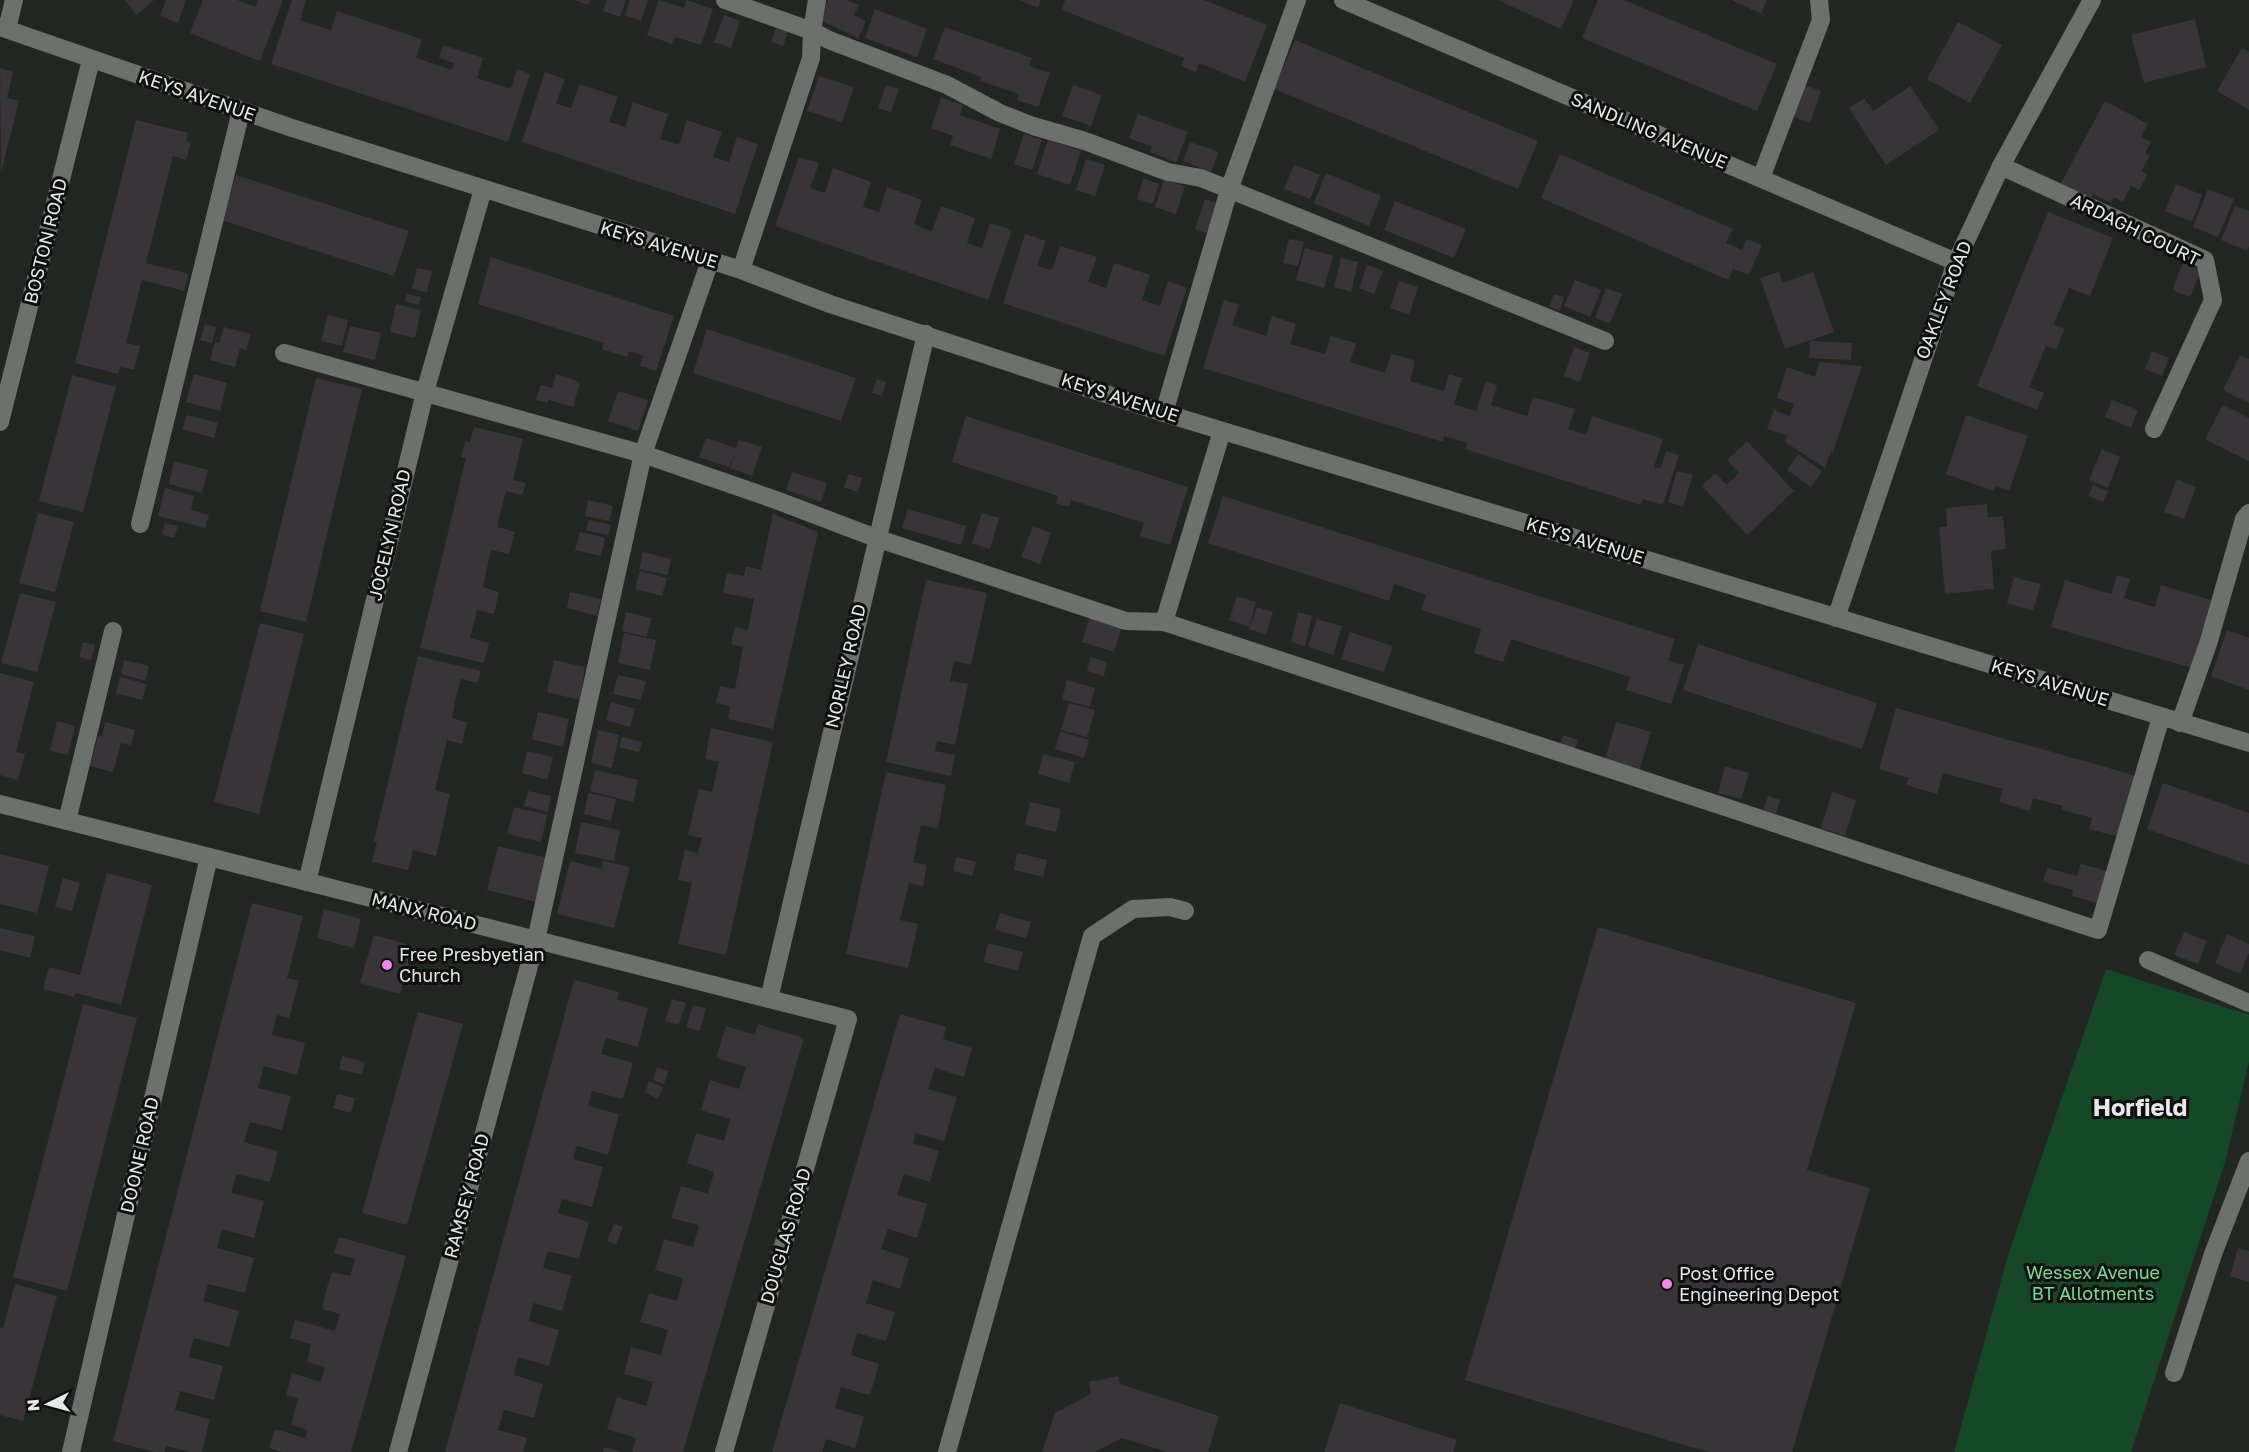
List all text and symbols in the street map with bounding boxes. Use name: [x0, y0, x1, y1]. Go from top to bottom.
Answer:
street label: KEYS AVENUE: [136, 65, 259, 125]
street label: SANDLING AVENUE: [1568, 87, 1731, 173]
street label: BOSTON ROAD: [19, 176, 71, 306]
street label: ARDAGH COURT: [2067, 188, 2204, 270]
street label: KEYS AVENUE: [598, 216, 721, 272]
street label: OAKLEY ROAD: [1910, 237, 1976, 362]
street label: KEYS AVENUE: [1059, 368, 1182, 426]
street label: JOCELYN ROAD: [363, 467, 415, 603]
street label: KEYS AVENUE: [1524, 512, 1647, 568]
street label: NORLEY ROAD: [820, 602, 870, 730]
street label: KEYS AVENUE: [1989, 654, 2112, 710]
street label: MANX ROAD: [369, 887, 479, 935]
place label: Free Presbyetian Church: [399, 943, 545, 986]
marker: Free Presbyetian Church: [380, 958, 394, 972]
district label: Horfield: [2093, 1092, 2187, 1121]
street label: DOONE ROAD: [115, 1095, 163, 1215]
street label: RAMSEY ROAD: [439, 1131, 493, 1261]
street label: DOUGLAS ROAD: [755, 1165, 815, 1306]
park label: Wessex Avenue BT Allotments: [2026, 1261, 2160, 1304]
place label: Post Office Engineering Depot: [1679, 1262, 1840, 1305]
marker: Post Office Engineering Depot: [1660, 1277, 1674, 1291]
north arrow: [18, 1374, 78, 1434]
text: N: [23, 1398, 44, 1412]

